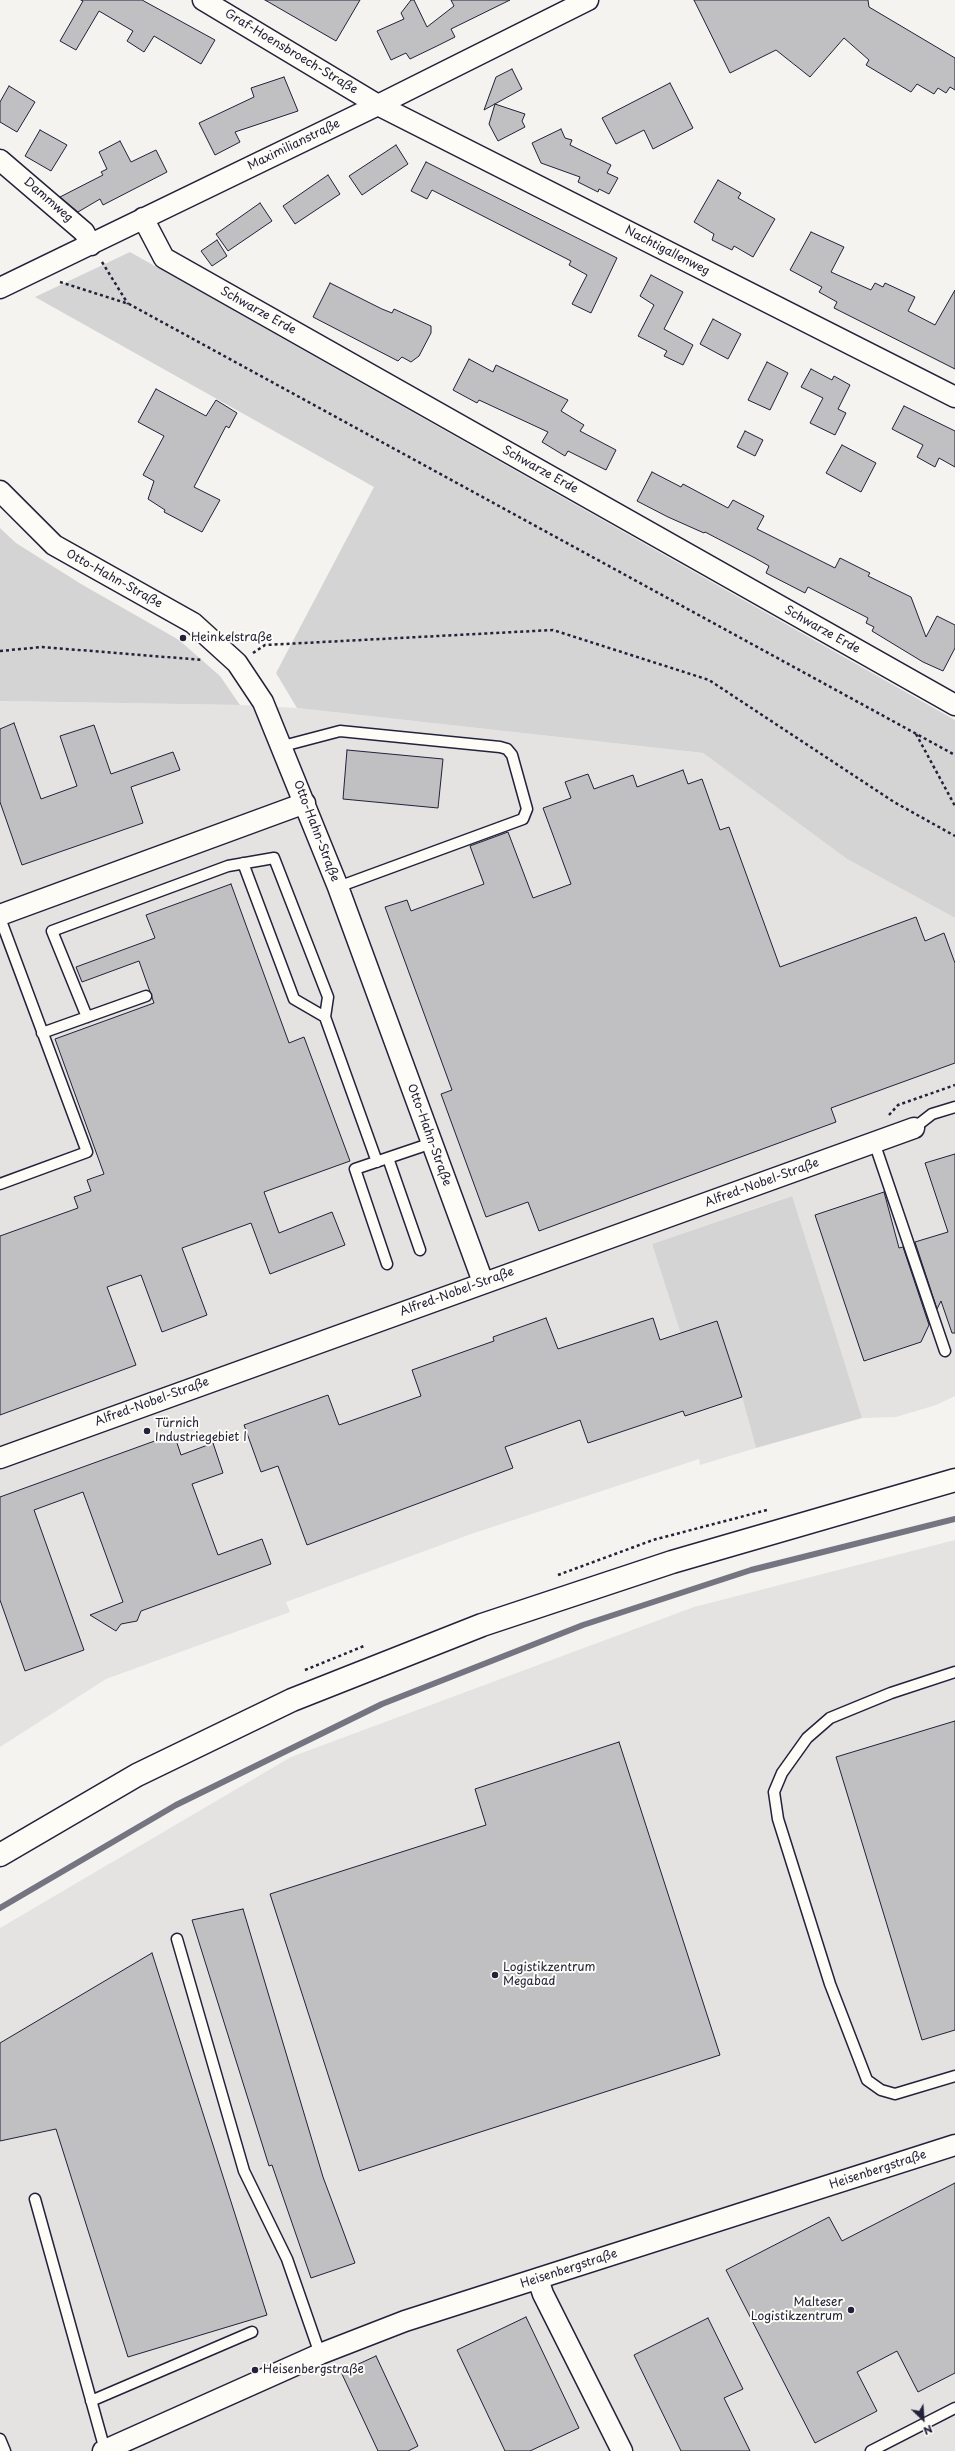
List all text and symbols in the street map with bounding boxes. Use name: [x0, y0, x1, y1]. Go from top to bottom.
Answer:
street label: Graf-Hoensbroech-Straße: [222, 7, 360, 97]
street label: Maximilianstraße: [246, 116, 342, 174]
street label: Dammweg: [20, 175, 76, 225]
street label: Nachtigallenweg: [622, 223, 712, 279]
street label: Schwarze Erde: [217, 284, 299, 338]
street label: Schwarze Erde: [499, 443, 581, 497]
street label: Otto-Hahn-Straße: [63, 547, 165, 611]
street label: Schwarze Erde: [781, 603, 863, 657]
place label: Heinkelstraße: [191, 631, 272, 645]
marker: Heinkelstraße: [178, 633, 188, 643]
street label: Otto-Hahn-Straße: [290, 778, 342, 884]
street label: Otto-Hahn-Straße: [404, 1082, 454, 1188]
street label: Alfred-Nobel-Straße: [703, 1156, 821, 1210]
street label: Alfred-Nobel-Straße: [398, 1265, 516, 1319]
street label: Alfred-Nobel-Straße: [93, 1375, 211, 1429]
place label: Türnich Industriegebiet I: [155, 1417, 247, 1445]
marker: Türnich Industriegebiet I: [142, 1426, 152, 1436]
place label: Logistikzentrum Megabad: [503, 1961, 595, 1989]
marker: Logistikzentrum Megabad: [490, 1970, 500, 1980]
street label: Heisenbergstraße: [828, 2148, 928, 2192]
street label: Heisenbergstraße: [519, 2247, 619, 2291]
place label: Malteser Logistikzentrum: [751, 2296, 843, 2324]
marker: Malteser Logistikzentrum: [846, 2305, 856, 2315]
place label: Heisenbergstraße: [263, 2363, 364, 2377]
marker: Heisenbergstraße: [250, 2365, 260, 2375]
north arrow: [903, 2399, 943, 2439]
text: N: [921, 2421, 936, 2440]

